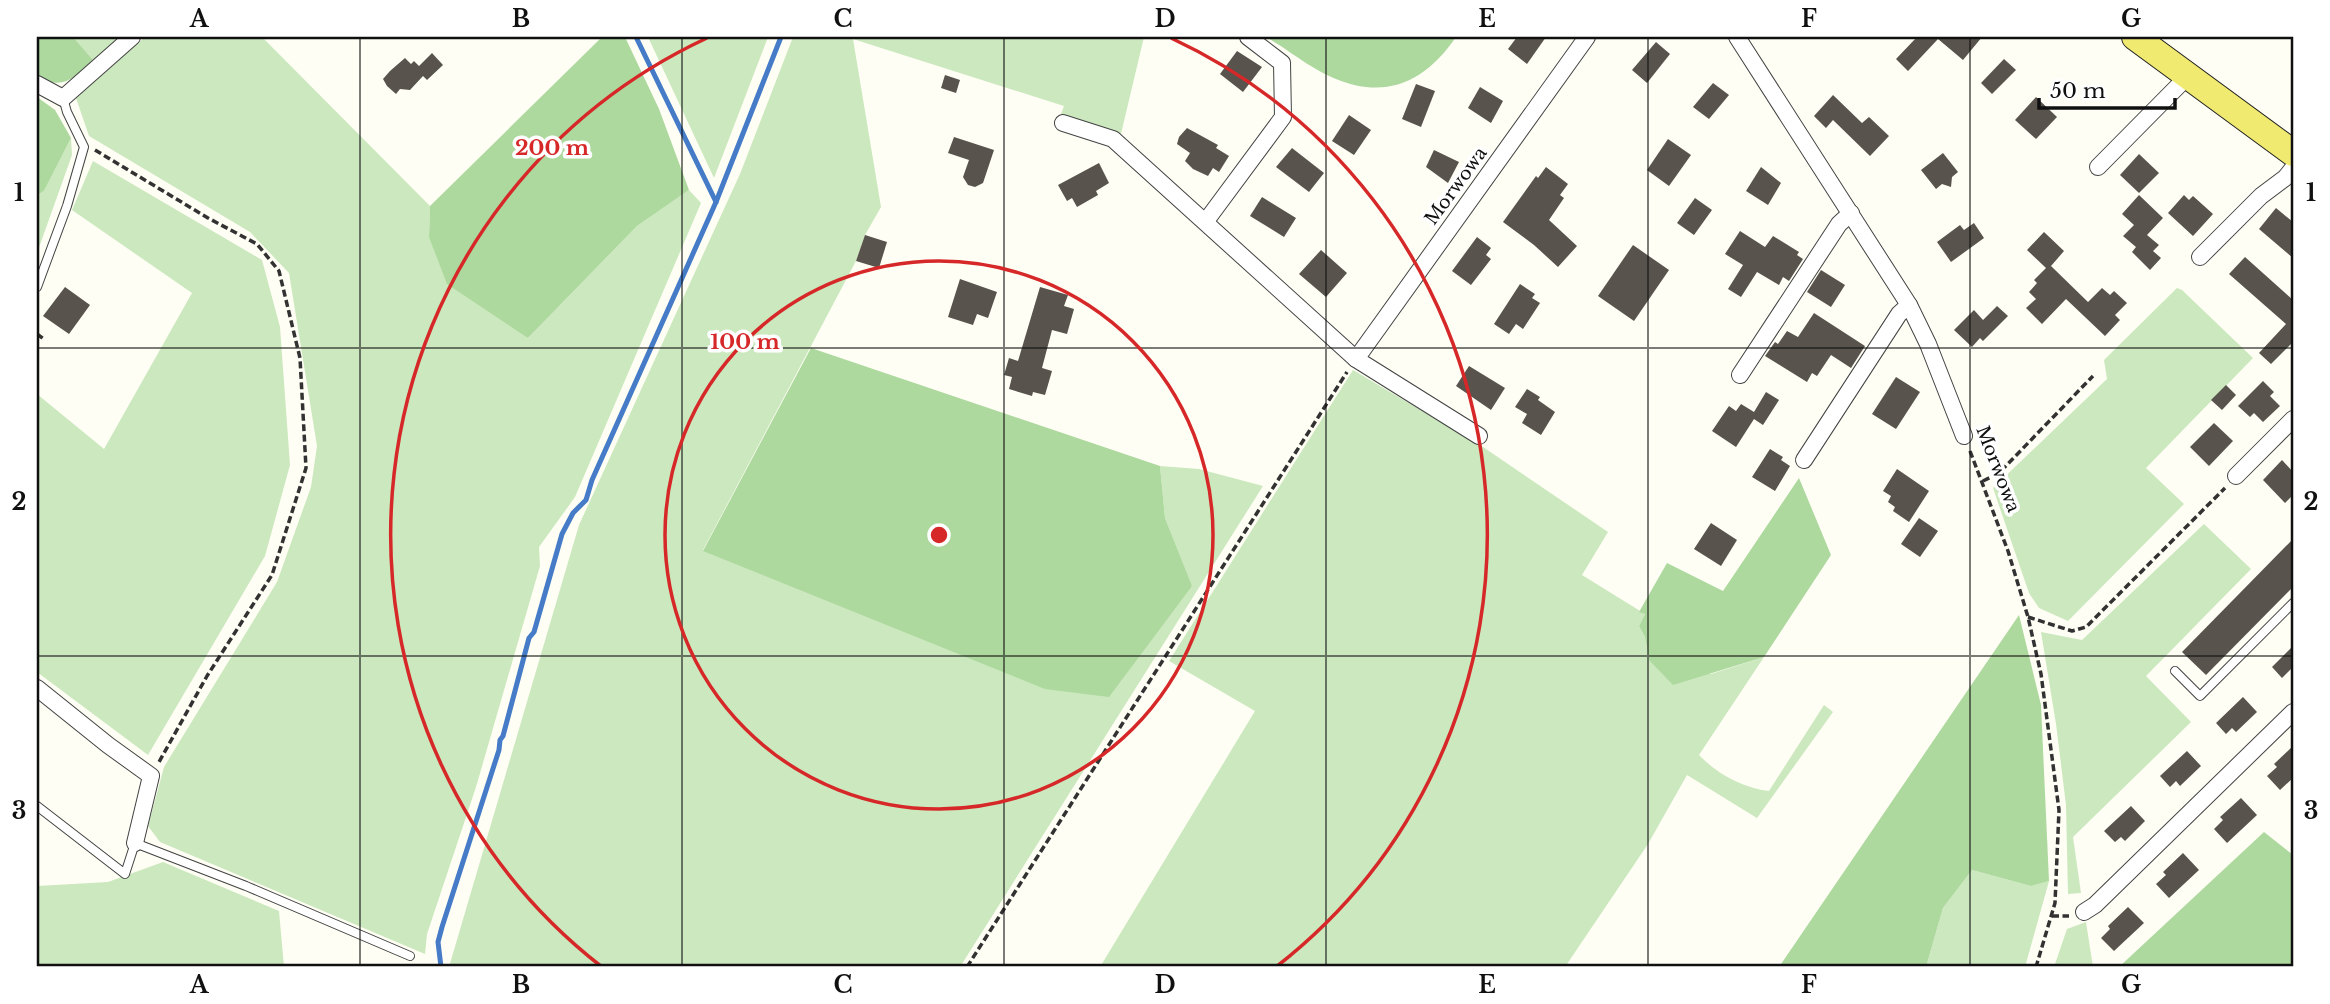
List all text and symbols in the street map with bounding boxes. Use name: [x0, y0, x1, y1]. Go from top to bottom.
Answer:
text: A: [189, 5, 210, 33]
text: B: [512, 5, 530, 33]
text: C: [834, 5, 852, 33]
text: D: [1154, 5, 1176, 33]
text: E: [1478, 5, 1496, 33]
text: F: [1801, 5, 1817, 33]
text: G: [2121, 5, 2141, 33]
scale bar: [2039, 66, 2176, 110]
text: 50 m: [2050, 78, 2106, 104]
text: 200 m: [515, 135, 589, 161]
street label: Morwowa: [1420, 143, 1492, 229]
text: 1: [14, 179, 24, 207]
text: 1: [2306, 179, 2316, 207]
text: 100 m: [710, 329, 780, 355]
street label: Morwowa: [1971, 423, 2025, 515]
text: 2: [12, 488, 26, 516]
text: 2: [2304, 488, 2318, 516]
centre of rings: [927, 523, 951, 547]
text: 3: [12, 797, 26, 825]
text: 3: [2304, 797, 2318, 825]
text: A: [189, 971, 210, 999]
text: B: [512, 971, 530, 999]
text: C: [834, 971, 852, 999]
text: D: [1154, 971, 1176, 999]
text: E: [1478, 971, 1496, 999]
text: F: [1801, 971, 1817, 999]
text: G: [2121, 971, 2141, 999]

